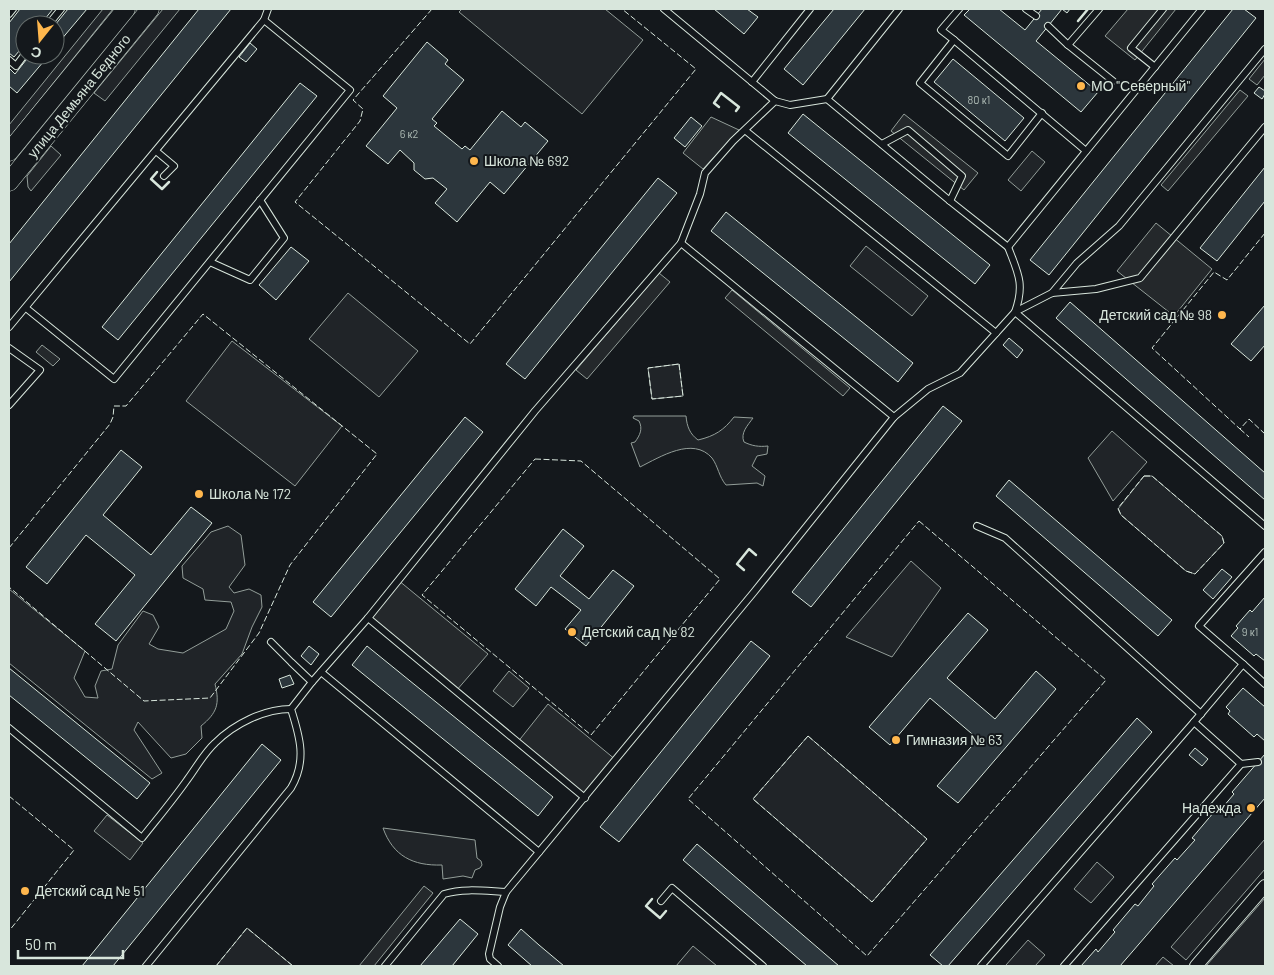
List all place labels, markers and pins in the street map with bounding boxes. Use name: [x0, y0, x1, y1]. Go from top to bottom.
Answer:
place label: МО "Северный": [1091, 77, 1190, 94]
marker: МО "Северный": [1075, 80, 1087, 92]
place label: Школа № 692: [484, 152, 569, 169]
marker: Школа № 692: [468, 155, 480, 167]
place label: Детский сад № 98: [1099, 306, 1212, 323]
marker: Детский сад № 98: [1216, 309, 1228, 321]
place label: Школа № 172: [209, 485, 291, 502]
marker: Школа № 172: [193, 488, 205, 500]
place label: Детский сад № 82: [582, 623, 695, 640]
marker: Детский сад № 82: [566, 626, 578, 638]
place label: Гимназия № 63: [906, 731, 1002, 748]
marker: Гимназия № 63: [890, 734, 902, 746]
place label: Надежда: [1182, 799, 1241, 816]
marker: Надежда: [1245, 802, 1257, 814]
place label: Детский сад № 51: [35, 882, 145, 899]
marker: Детский сад № 51: [19, 885, 31, 897]

